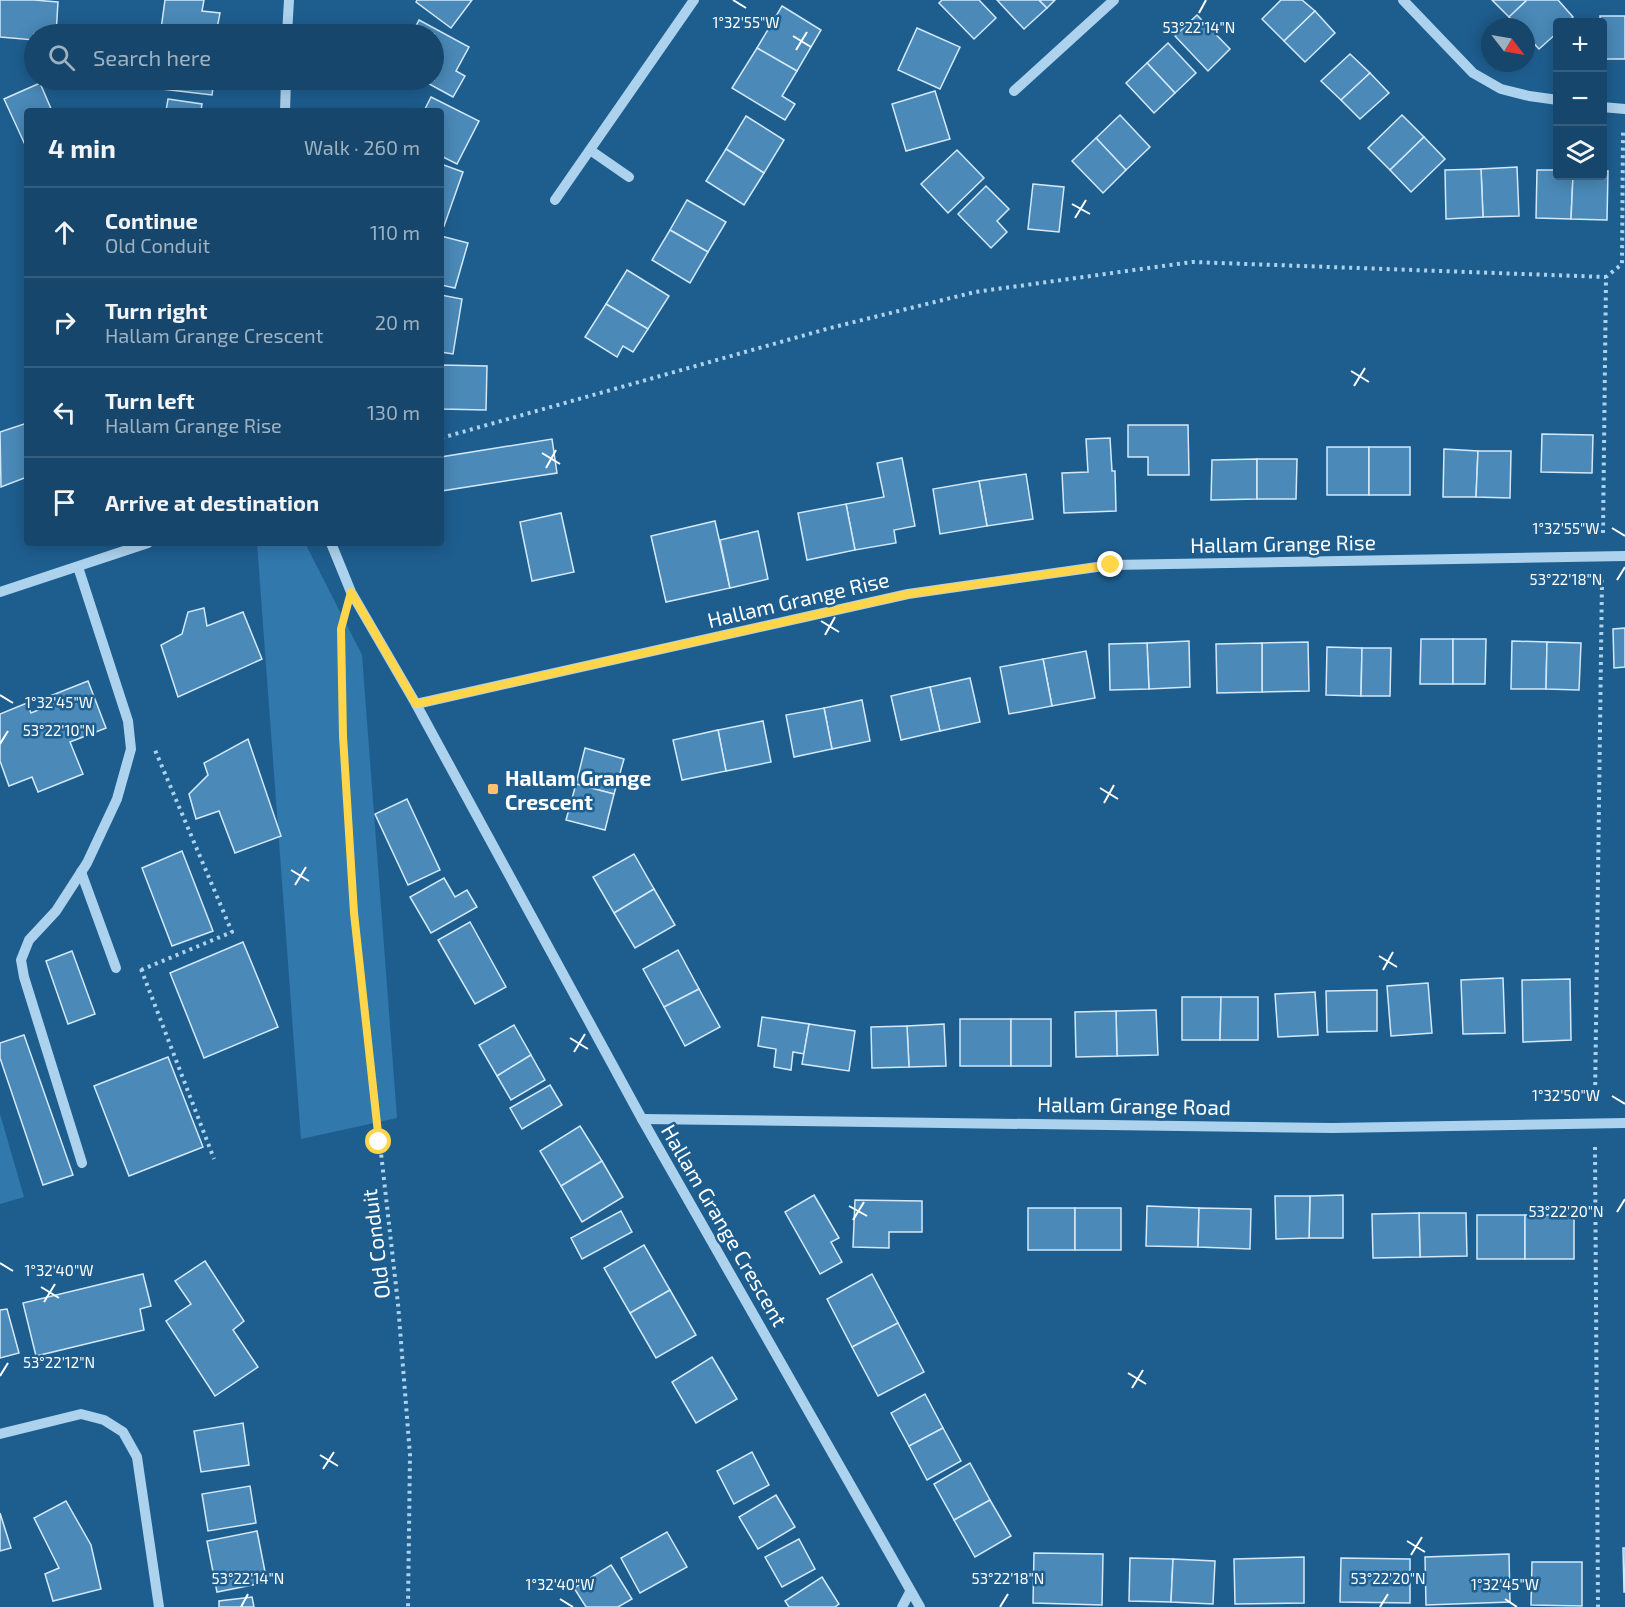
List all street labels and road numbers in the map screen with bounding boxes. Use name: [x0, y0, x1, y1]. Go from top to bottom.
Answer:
street label: Hallam Grange Rise: [1190, 529, 1376, 557]
street label: Hallam Grange Rise: [705, 566, 891, 632]
street label: Hallam Grange Road: [1037, 1091, 1231, 1119]
street label: Hallam Grange Crescent: [657, 1119, 793, 1331]
street label: Old Conduit: [356, 1188, 394, 1300]

